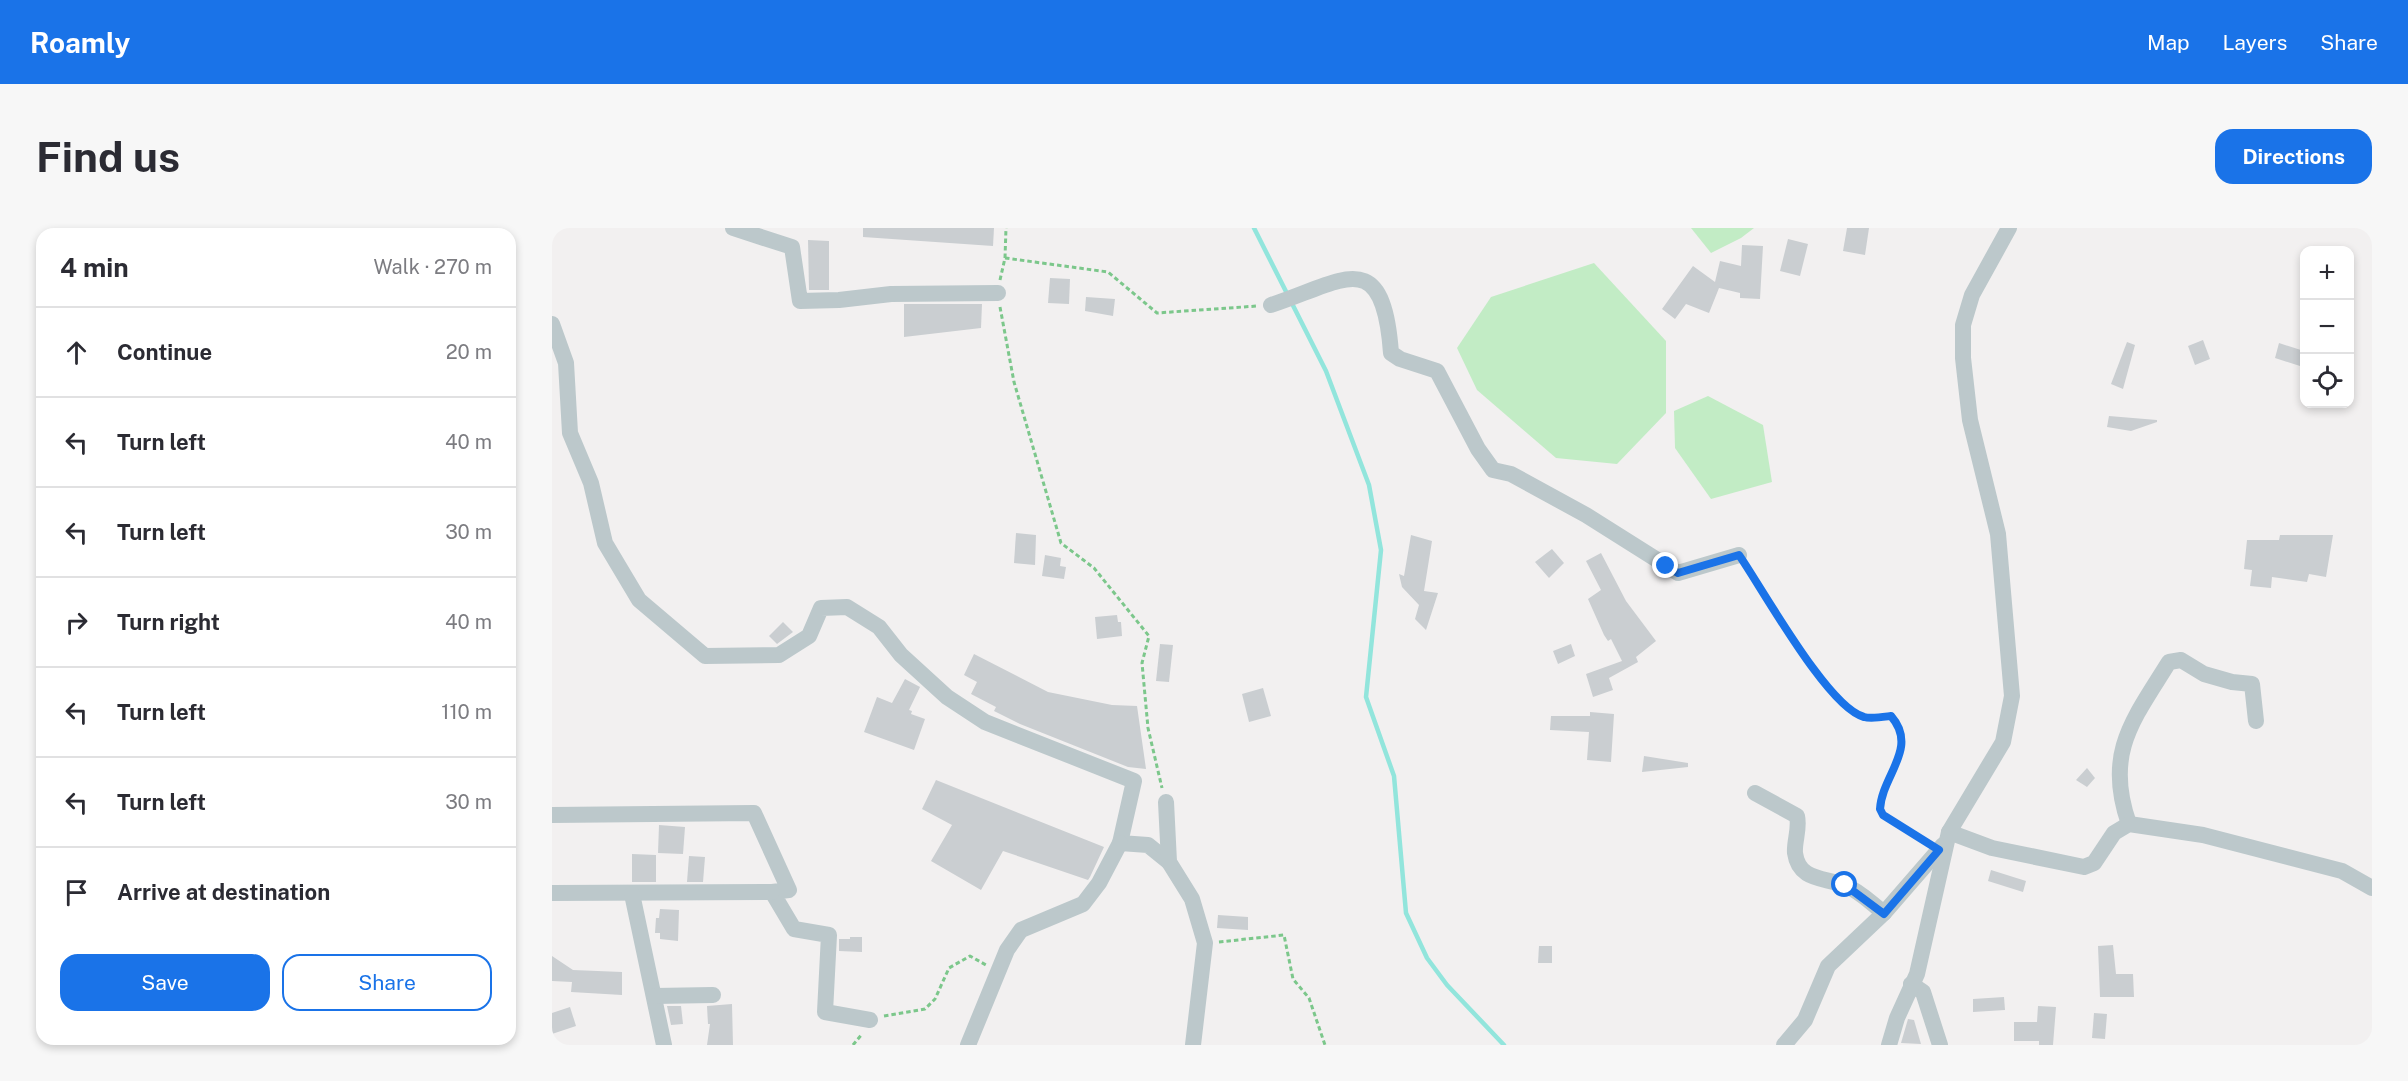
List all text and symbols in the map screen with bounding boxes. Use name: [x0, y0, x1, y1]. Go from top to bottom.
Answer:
text: Roamly: [30, 26, 130, 59]
text: Map: [2147, 30, 2190, 55]
text: Layers: [2223, 30, 2287, 55]
text: Share: [2320, 30, 2378, 55]
button: Directions: [2215, 129, 2372, 184]
text: Find us: [36, 132, 180, 181]
map controls: [2300, 246, 2354, 408]
button: +: [2300, 246, 2354, 300]
text: 4 min: [60, 252, 129, 283]
text: Walk · 270 m: [373, 255, 492, 279]
button: −: [2300, 300, 2354, 354]
icon: ahead: [60, 336, 93, 369]
text: Continue: [117, 339, 212, 365]
text: 20 m: [446, 340, 492, 364]
button: locate: [2300, 354, 2354, 408]
icon: left: [60, 426, 93, 459]
text: Turn left: [117, 429, 206, 455]
text: 40 m: [445, 430, 492, 454]
icon: left: [60, 516, 93, 549]
text: Turn left: [117, 519, 206, 545]
text: 30 m: [445, 520, 492, 544]
route end: [1652, 552, 1678, 578]
icon: right: [60, 606, 93, 639]
text: Turn right: [117, 609, 220, 635]
text: 40 m: [445, 610, 492, 634]
icon: left: [60, 696, 93, 729]
text: Turn left: [117, 699, 206, 725]
text: 110 m: [441, 700, 492, 724]
icon: left: [60, 786, 93, 819]
text: Turn left: [117, 789, 206, 815]
text: 30 m: [445, 790, 492, 814]
route start: [1831, 871, 1857, 897]
icon: arrive: [60, 876, 93, 909]
text: Arrive at destination: [117, 879, 330, 905]
button: Save: [60, 954, 270, 1011]
button: Share: [282, 954, 492, 1011]

